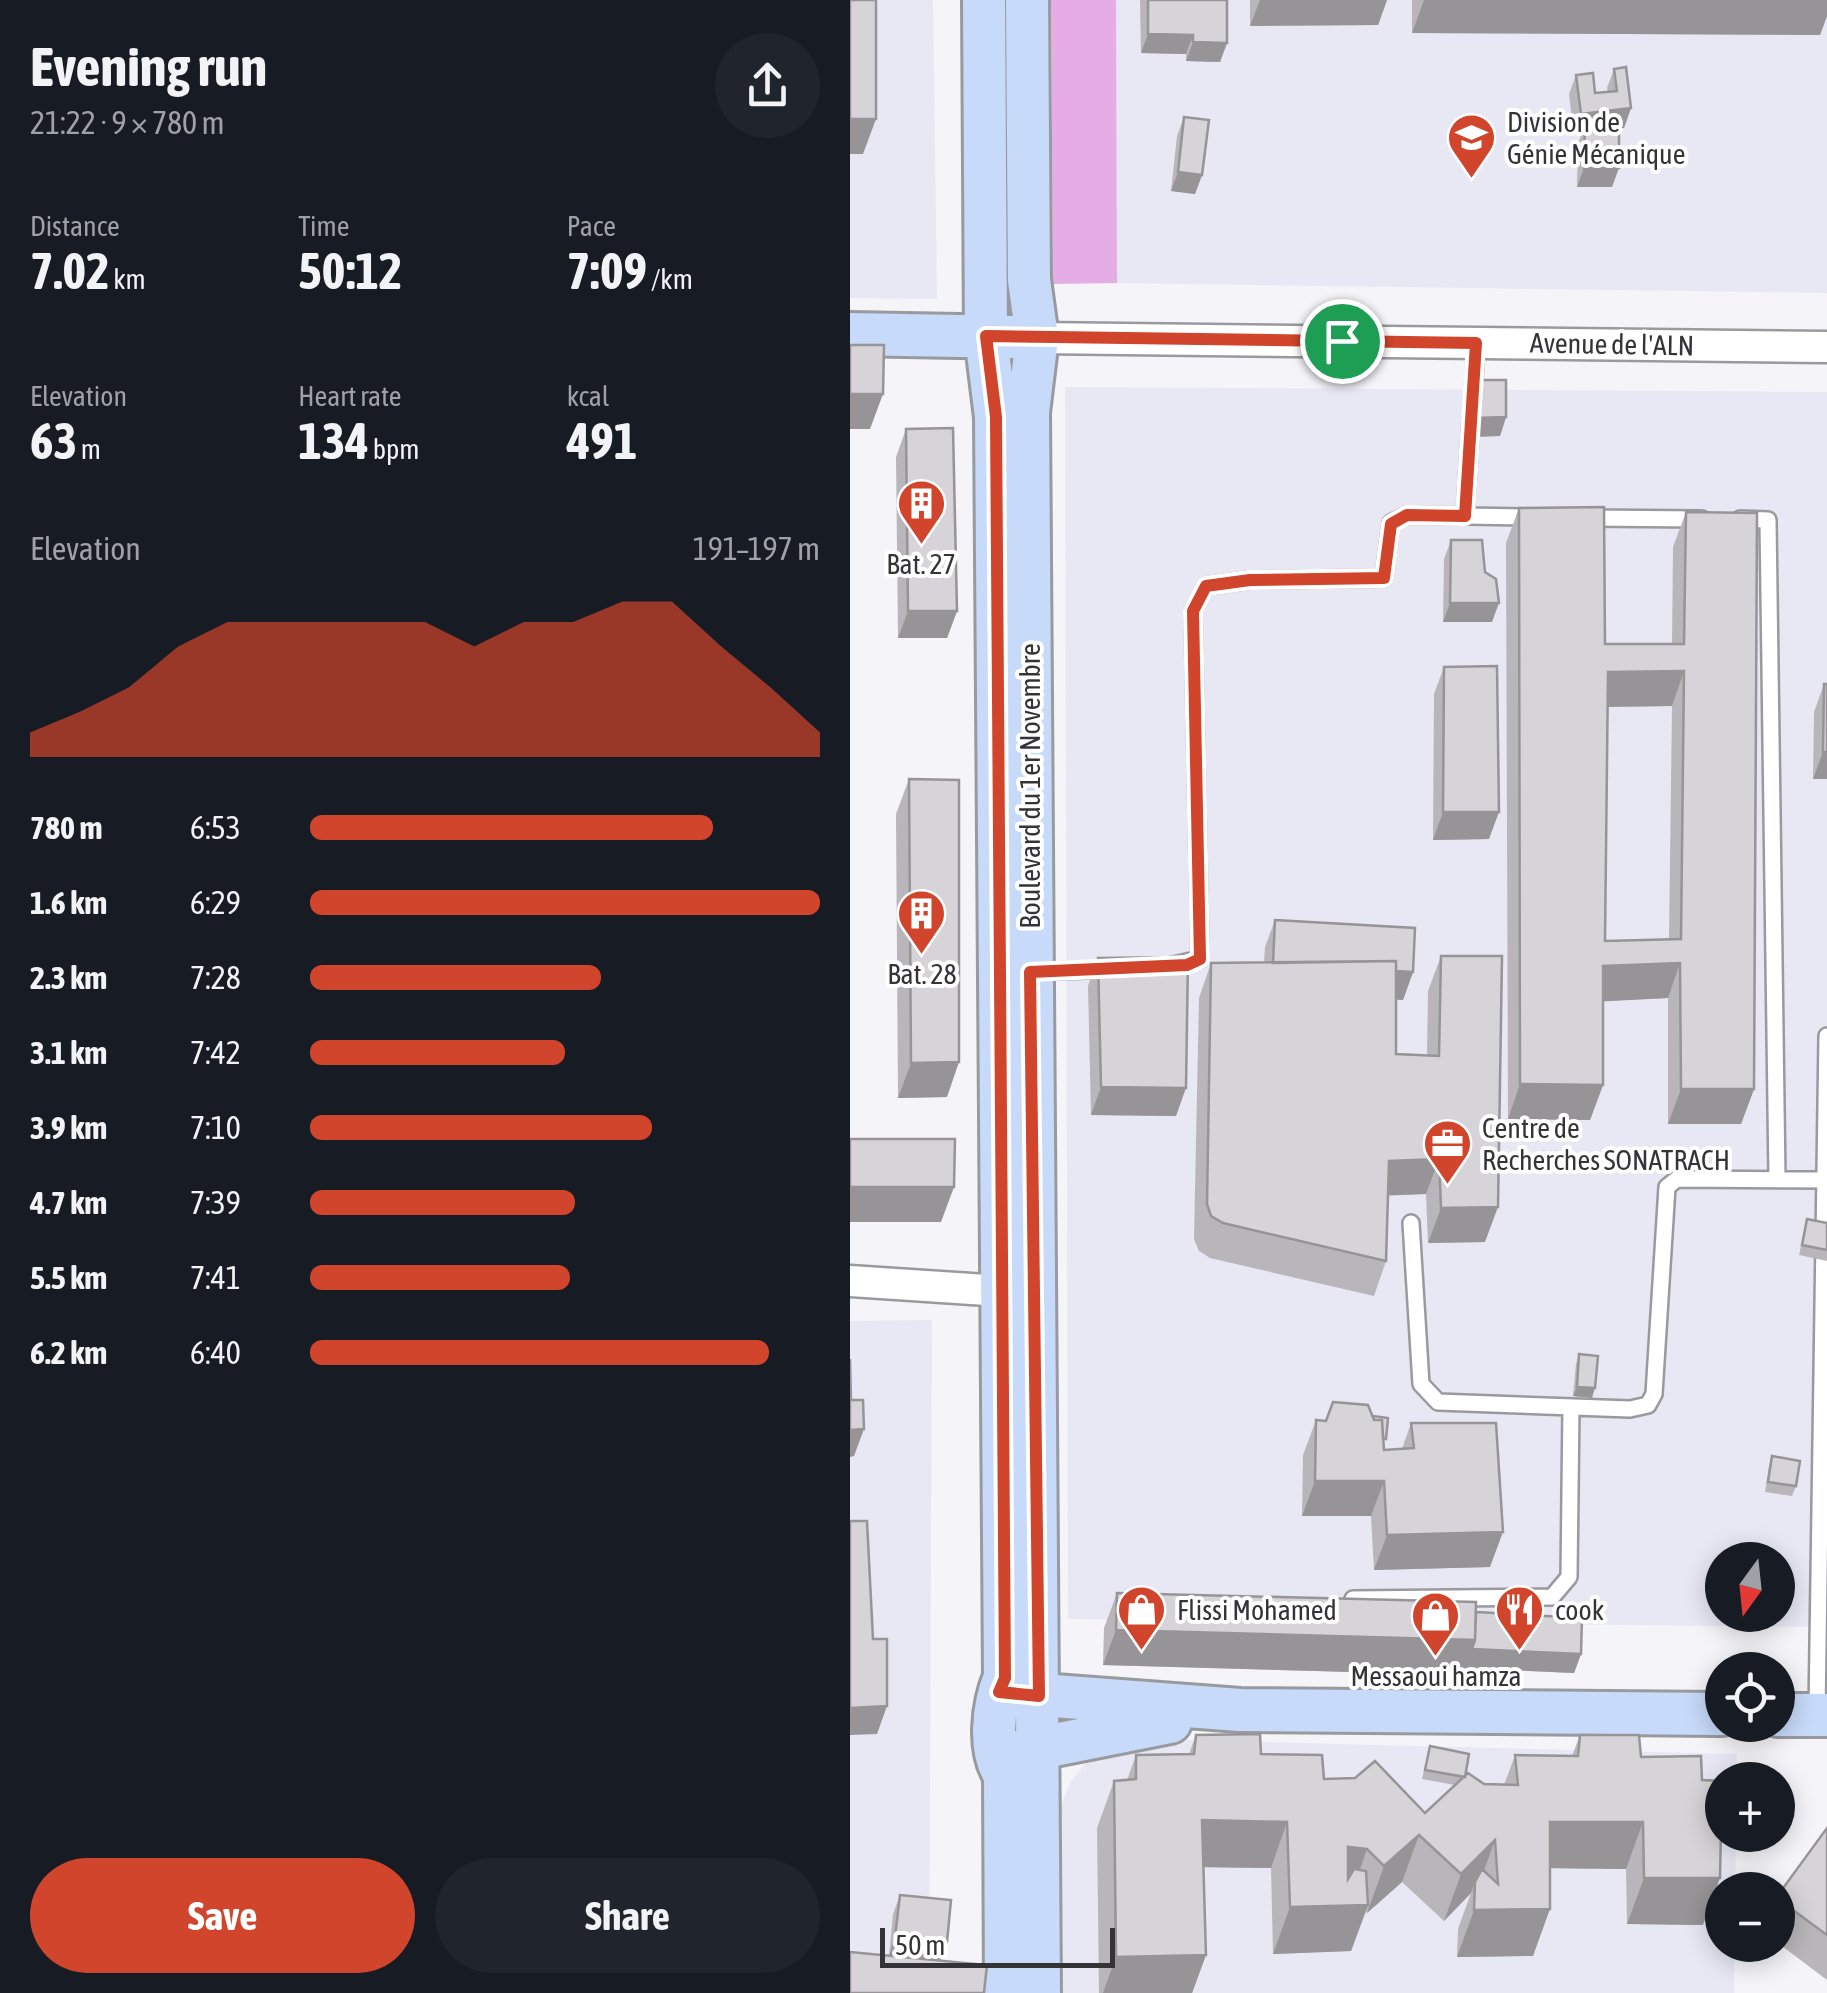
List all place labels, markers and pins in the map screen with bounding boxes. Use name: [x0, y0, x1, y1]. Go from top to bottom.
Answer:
place label: Division de Génie Mécanique: [1507, 106, 1685, 170]
school or university icon: Division de Génie Mécanique: [1446, 112, 1498, 180]
pin: [1300, 299, 1385, 384]
building icon: Bat. 27: [895, 478, 947, 546]
place label: Bat. 27: [886, 548, 956, 580]
building icon: Bat. 28: [896, 888, 948, 956]
place label: Bat. 28: [887, 958, 957, 990]
place label: Centre de Recherches SONATRACH: [1482, 1112, 1730, 1176]
office icon: Centre de Recherches SONATRACH: [1421, 1118, 1473, 1186]
shop icon: Flissi Mohamed: [1116, 1584, 1168, 1652]
restaurant icon: cook: [1494, 1584, 1546, 1652]
shop icon: Messaoui hamza: [1410, 1590, 1462, 1658]
place label: Flissi Mohamed: [1177, 1594, 1337, 1626]
place label: cook: [1555, 1594, 1604, 1626]
place label: Messaoui hamza: [1350, 1660, 1522, 1692]

